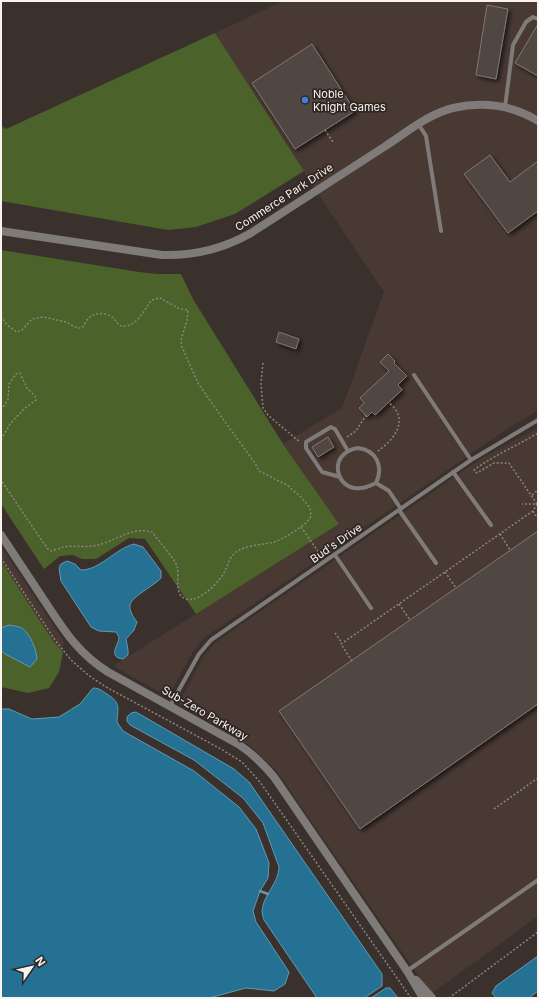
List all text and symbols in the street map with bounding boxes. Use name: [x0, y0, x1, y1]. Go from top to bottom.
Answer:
place label: Noble Knight Games: [313, 87, 386, 114]
marker: Noble Knight Games: [300, 95, 310, 105]
street label: Commerce Park Drive: [232, 160, 336, 234]
street label: Bud's Drive: [307, 520, 365, 566]
street label: Sub-Zero Parkway: [159, 683, 251, 743]
north arrow: [12, 947, 52, 987]
text: N: [32, 954, 48, 969]

